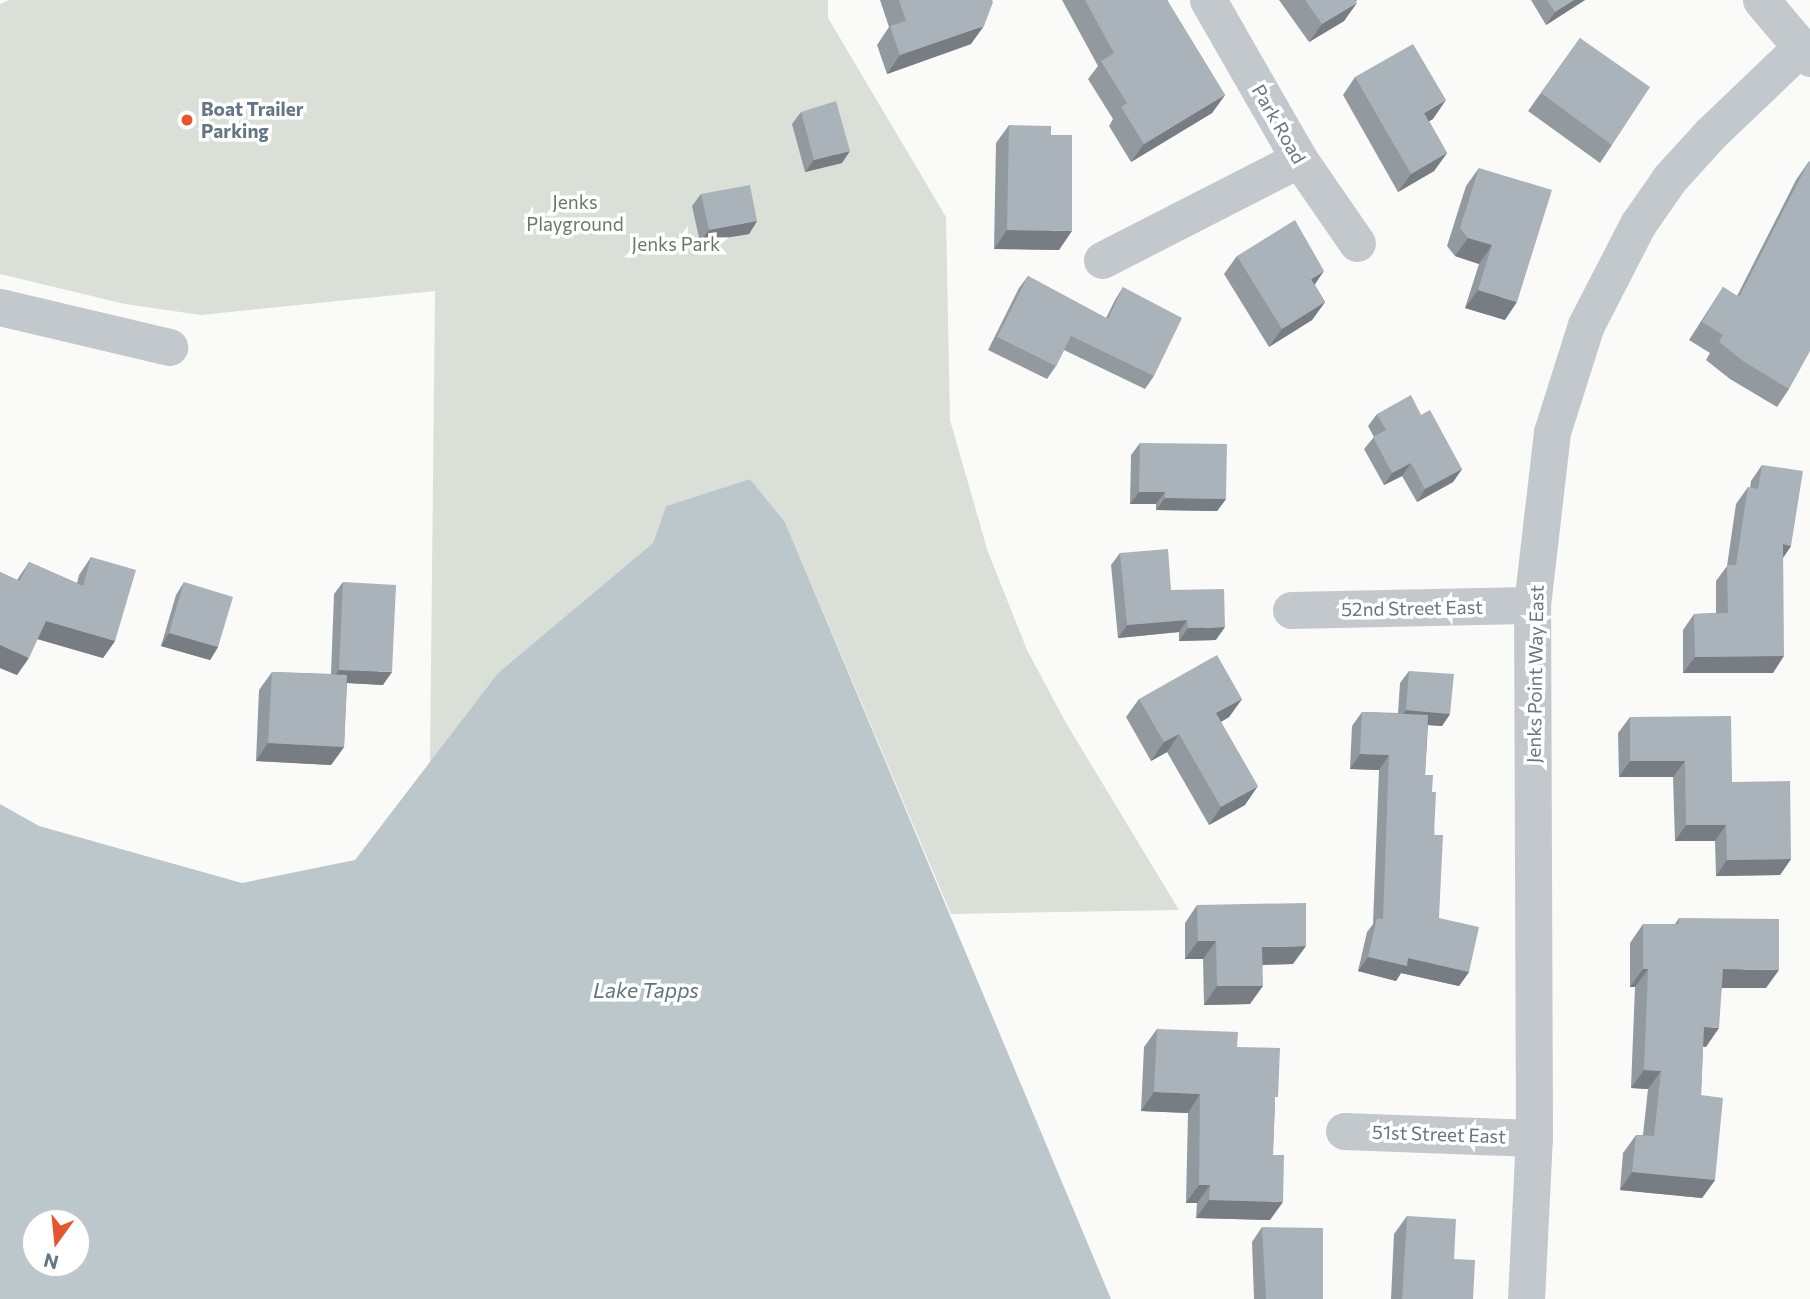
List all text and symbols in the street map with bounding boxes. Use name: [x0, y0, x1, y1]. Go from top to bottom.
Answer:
street label: Park Road: [1247, 80, 1311, 168]
place label: Boat Trailer Parking: [201, 98, 304, 142]
marker: Boat Trailer Parking: [179, 112, 195, 128]
park label: Jenks Playground: [526, 191, 624, 235]
park label: Jenks Park: [632, 233, 720, 255]
street label: Jenks Point Way East: [1522, 585, 1548, 763]
street label: 52nd Street East: [1341, 595, 1483, 621]
water label: Lake Tapps: [593, 977, 699, 1003]
street label: 51st Street East: [1372, 1120, 1506, 1148]
north arrow: [21, 1208, 91, 1278]
text: N: [41, 1249, 61, 1275]

